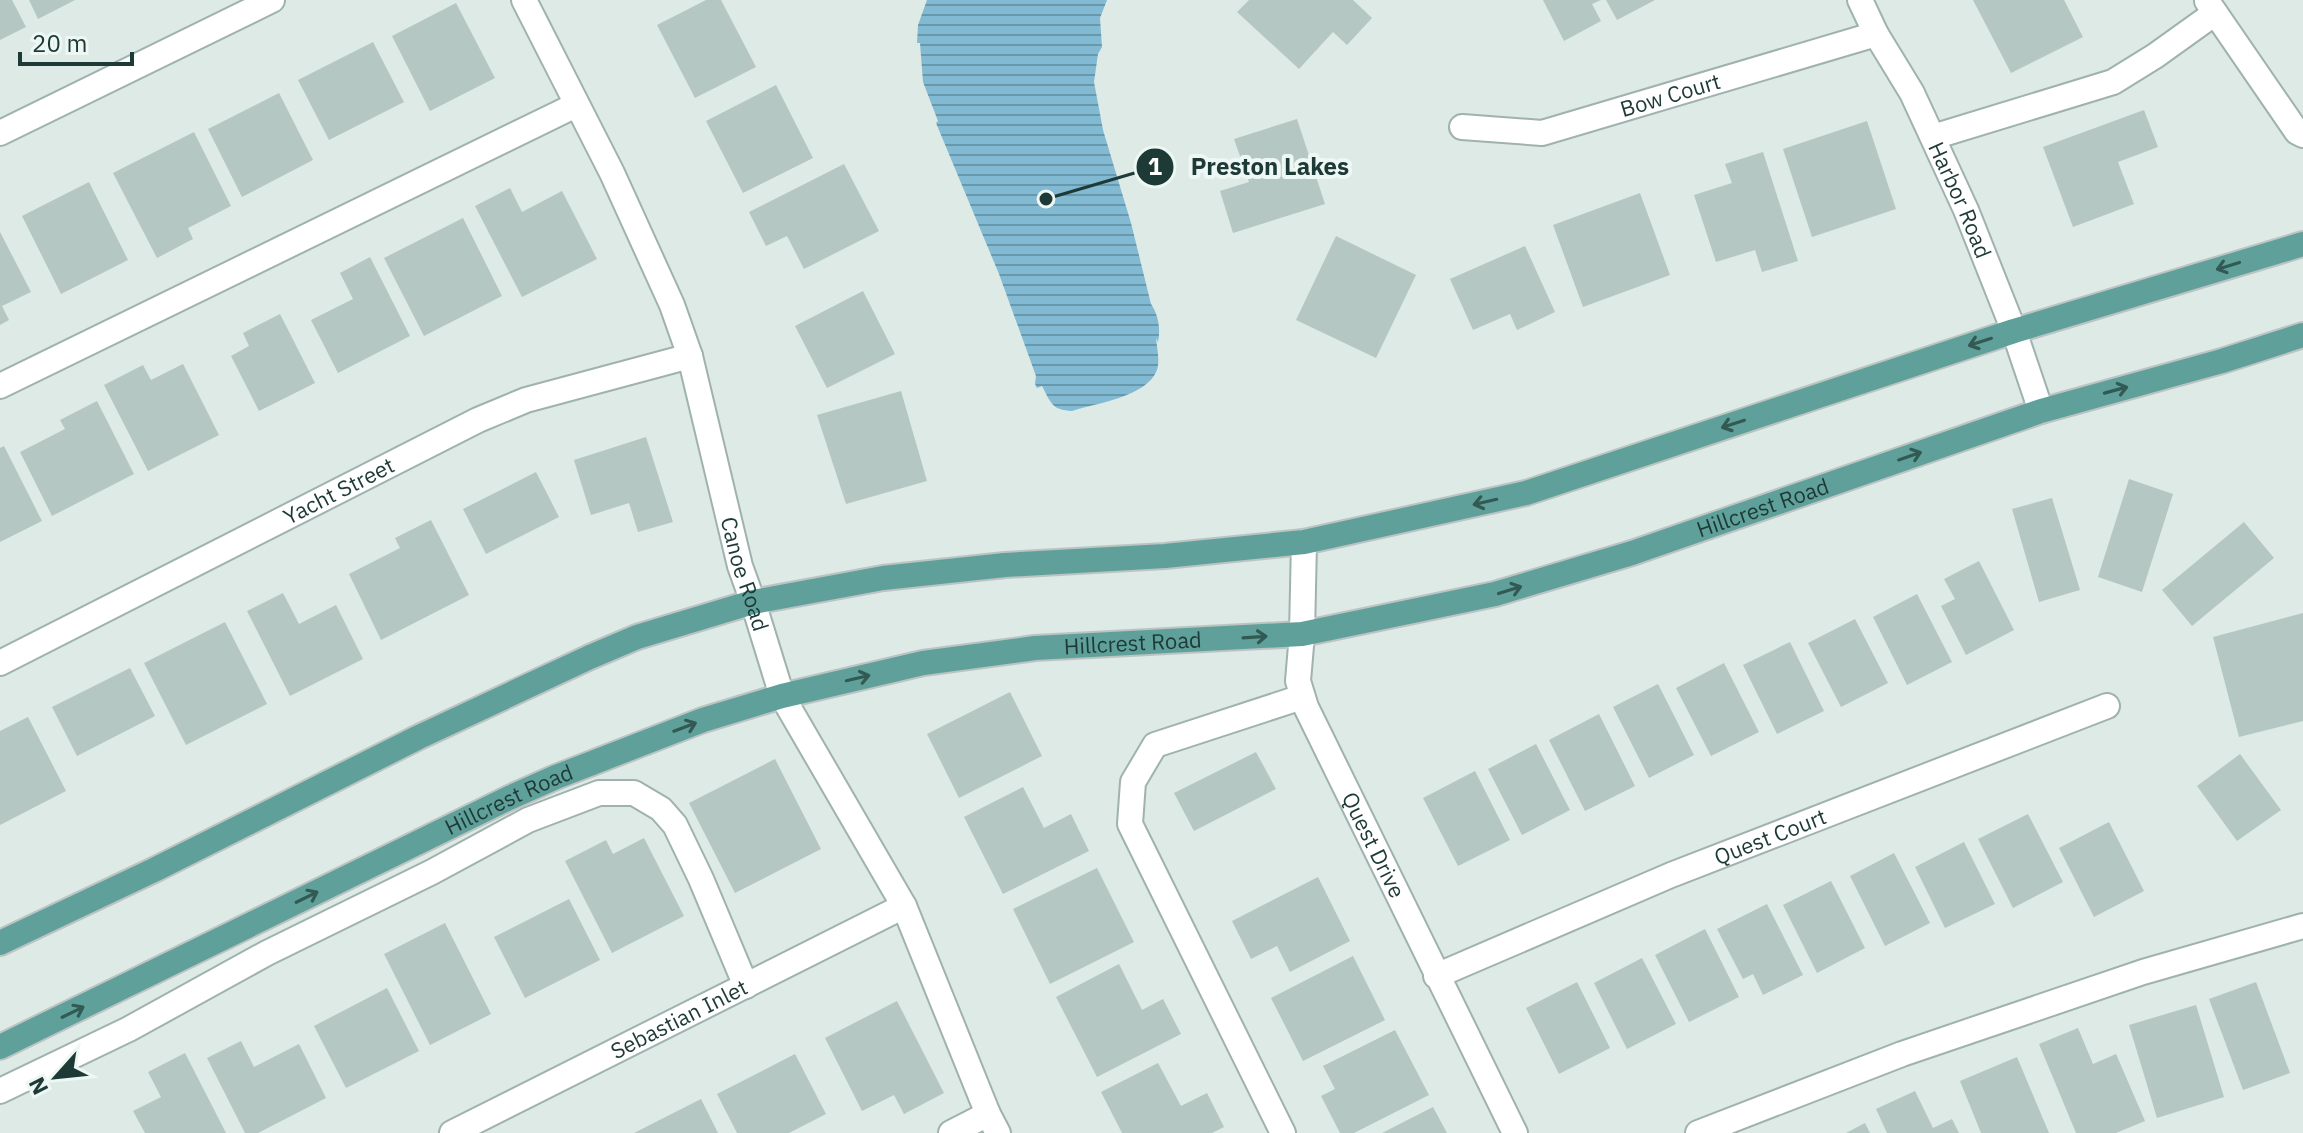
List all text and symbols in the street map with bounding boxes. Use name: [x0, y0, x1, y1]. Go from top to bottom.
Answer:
scale bar: [20, 16, 132, 66]
text: 20 m: [32, 27, 87, 59]
street label: Bow Court: [1617, 66, 1724, 123]
street label: Harbor Road: [1922, 137, 1999, 262]
callout: Preston Lakes: [1135, 143, 1365, 191]
text: 1: [1148, 150, 1162, 182]
text: Preston Lakes: [1191, 150, 1349, 182]
one-way arrow: [2216, 260, 2241, 275]
one-way arrow: [1967, 336, 1992, 351]
one-way arrow: [2103, 382, 2129, 397]
one-way arrow: [1721, 418, 1746, 433]
one-way arrow: [1897, 447, 1922, 462]
street label: Yacht Street: [278, 450, 399, 531]
street label: Hillcrest Road: [1693, 471, 1833, 544]
one-way arrow: [1473, 495, 1498, 510]
street label: Canoe Road: [715, 514, 776, 635]
one-way arrow: [1496, 582, 1522, 597]
street label: Hillcrest Road: [1063, 624, 1202, 660]
one-way arrow: [1241, 629, 1268, 644]
one-way arrow: [844, 670, 870, 685]
one-way arrow: [672, 719, 697, 733]
street label: Hillcrest Road: [440, 757, 577, 841]
street label: Quest Drive: [1336, 787, 1412, 903]
street label: Quest Court: [1710, 801, 1830, 871]
one-way arrow: [294, 889, 318, 905]
street label: Sebastian Inlet: [605, 972, 752, 1065]
one-way arrow: [61, 1003, 85, 1019]
north arrow: [16, 1037, 96, 1117]
text: N: [21, 1073, 54, 1100]

